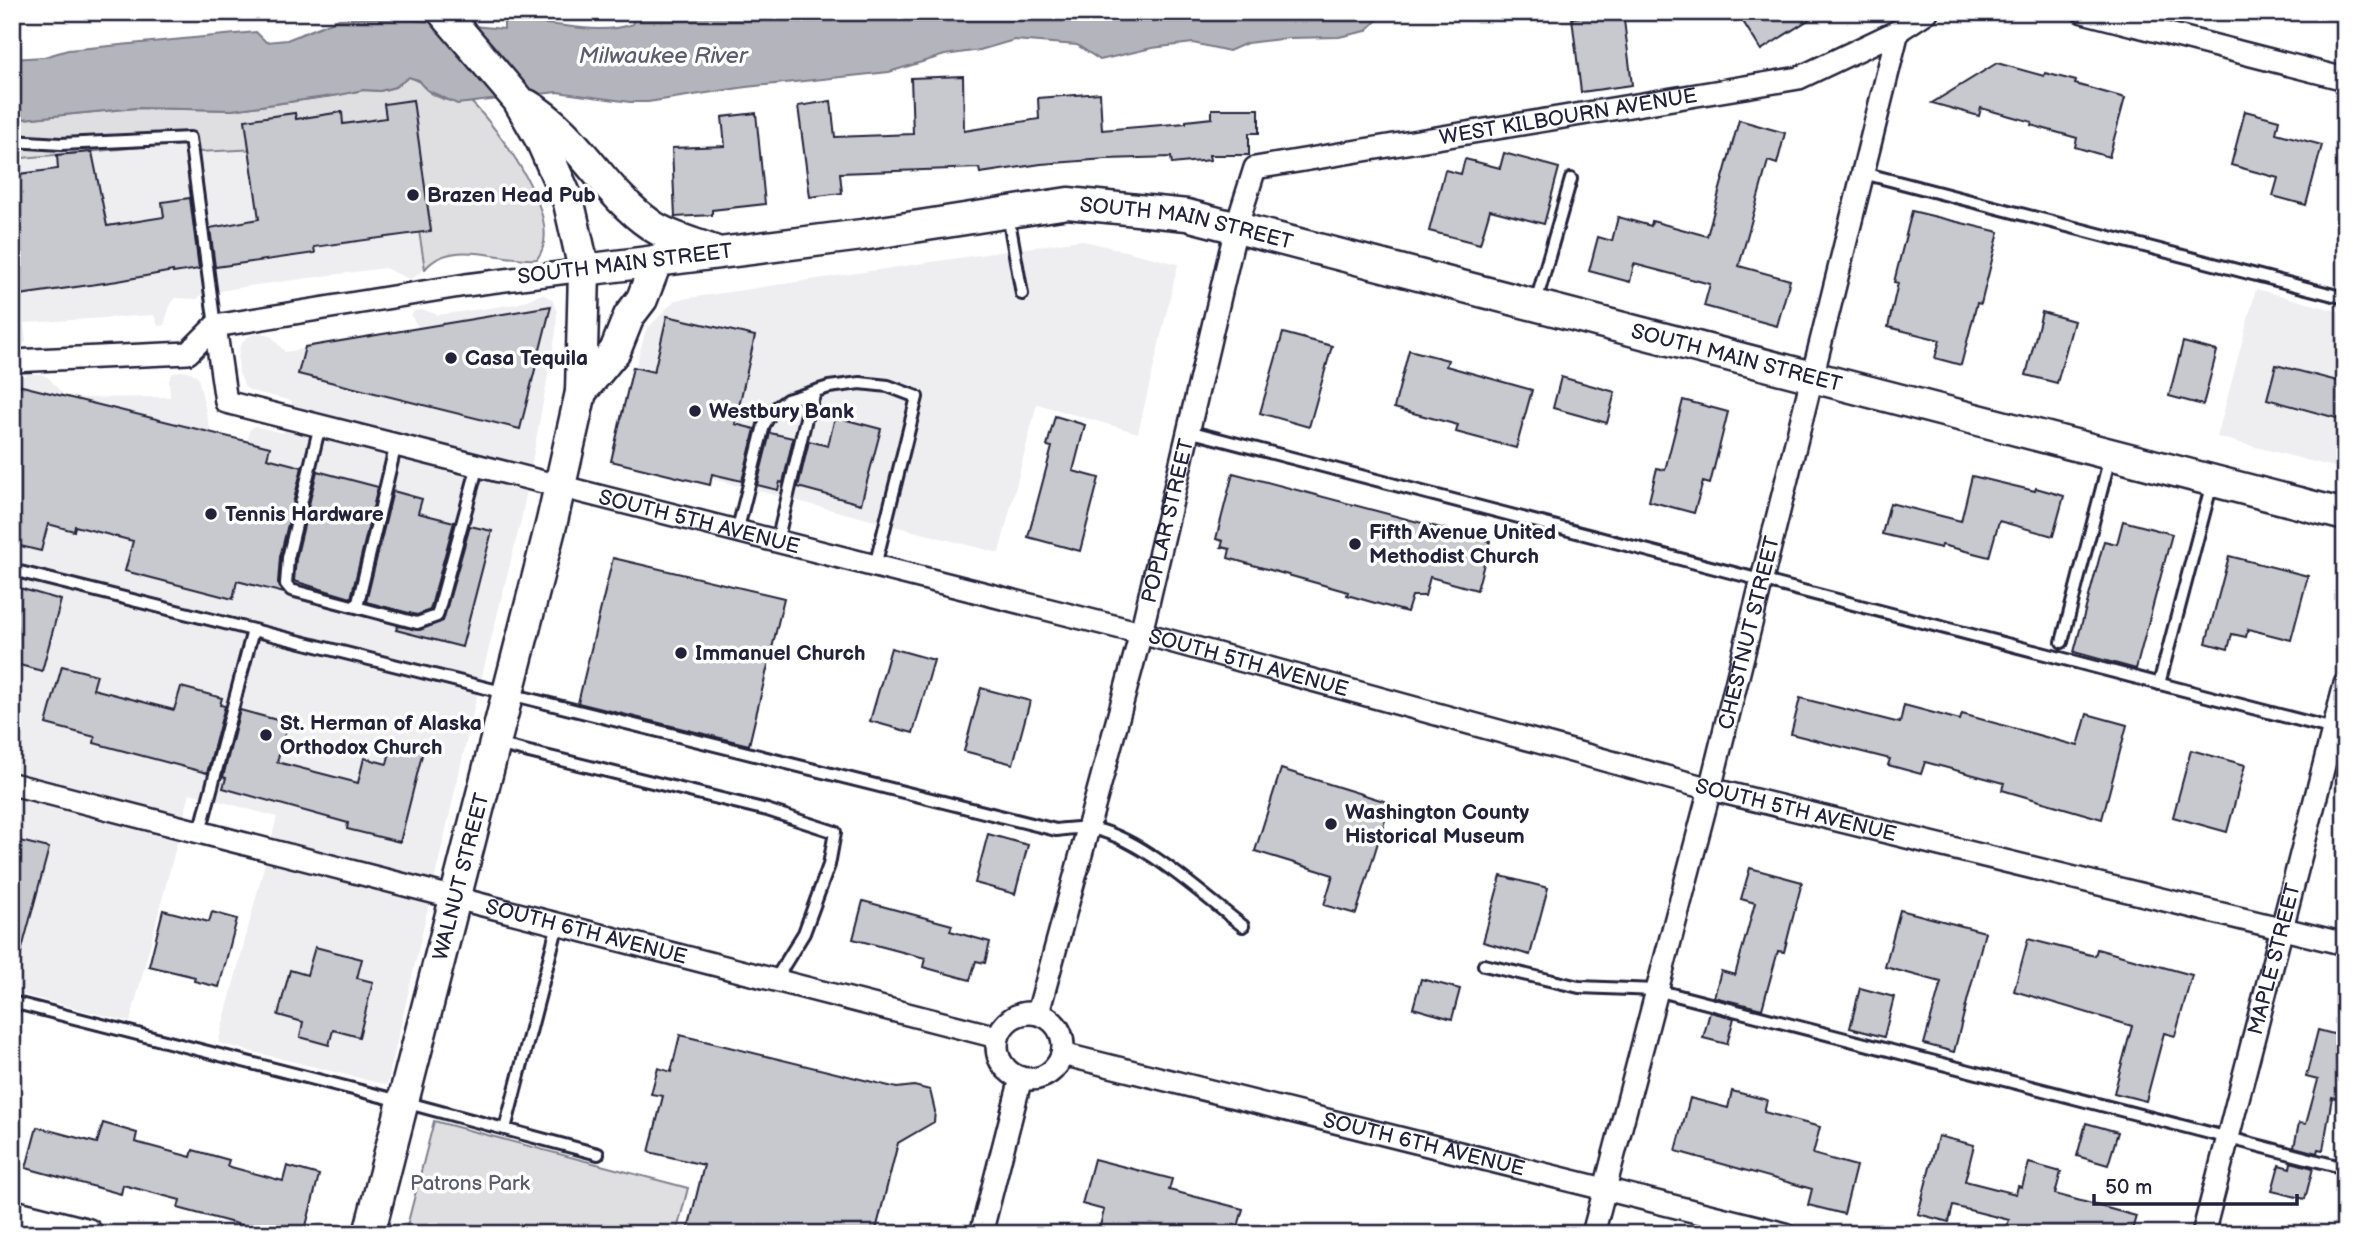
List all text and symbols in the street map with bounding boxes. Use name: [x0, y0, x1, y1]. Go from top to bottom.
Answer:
water label: Milwaukee River: [579, 42, 749, 70]
street label: WEST KILBOURN AVENUE: [1437, 83, 1699, 150]
place label: Brazen Head Pub: [427, 183, 596, 208]
marker: Brazen Head Pub: [405, 187, 421, 203]
street label: SOUTH MAIN STREET: [1079, 192, 1296, 255]
street label: SOUTH MAIN STREET: [516, 238, 734, 290]
street label: SOUTH MAIN STREET: [1629, 318, 1845, 397]
place label: Casa Tequila: [465, 346, 588, 371]
marker: Casa Tequila: [443, 350, 459, 366]
place label: Westbury Bank: [709, 399, 854, 424]
marker: Westbury Bank: [687, 403, 703, 419]
street label: POPLAR STREET: [1136, 436, 1199, 605]
street label: SOUTH 5TH AVENUE: [596, 484, 802, 559]
place label: Tennis Hardware: [225, 502, 384, 527]
marker: Tennis Hardware: [203, 506, 219, 522]
place label: Fifth Avenue United Methodist Church: [1369, 520, 1556, 569]
street label: CHESTNUT STREET: [1713, 533, 1785, 732]
marker: Fifth Avenue United Methodist Church: [1347, 536, 1363, 552]
street label: SOUTH 5TH AVENUE: [1146, 623, 1351, 702]
place label: Immanuel Church: [695, 641, 865, 666]
marker: Immanuel Church: [673, 645, 689, 661]
place label: St. Herman of Alaska Orthodox Church: [280, 711, 482, 760]
marker: St. Herman of Alaska Orthodox Church: [258, 727, 274, 743]
street label: SOUTH 5TH AVENUE: [1693, 773, 1899, 847]
street label: WALNUT STREET: [427, 790, 494, 963]
place label: Washington County Historical Museum: [1345, 800, 1529, 849]
marker: Washington County Historical Museum: [1323, 816, 1339, 832]
street label: MAPLE STREET: [2242, 880, 2306, 1037]
street label: SOUTH 6TH AVENUE: [483, 894, 690, 969]
street label: SOUTH 6TH AVENUE: [1320, 1107, 1527, 1181]
scale bar: [2094, 1162, 2298, 1206]
park label: Patrons Park: [410, 1171, 531, 1196]
text: 50 m: [2105, 1175, 2152, 1200]

